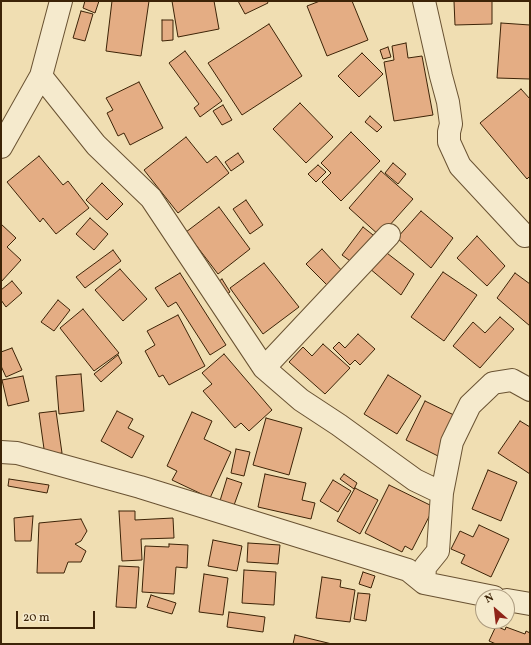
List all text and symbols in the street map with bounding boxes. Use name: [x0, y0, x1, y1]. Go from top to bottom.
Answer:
north arrow: [475, 589, 515, 629]
text: N: [483, 590, 497, 607]
scale bar: [18, 603, 97, 629]
text: 20 m: [23, 610, 50, 626]

